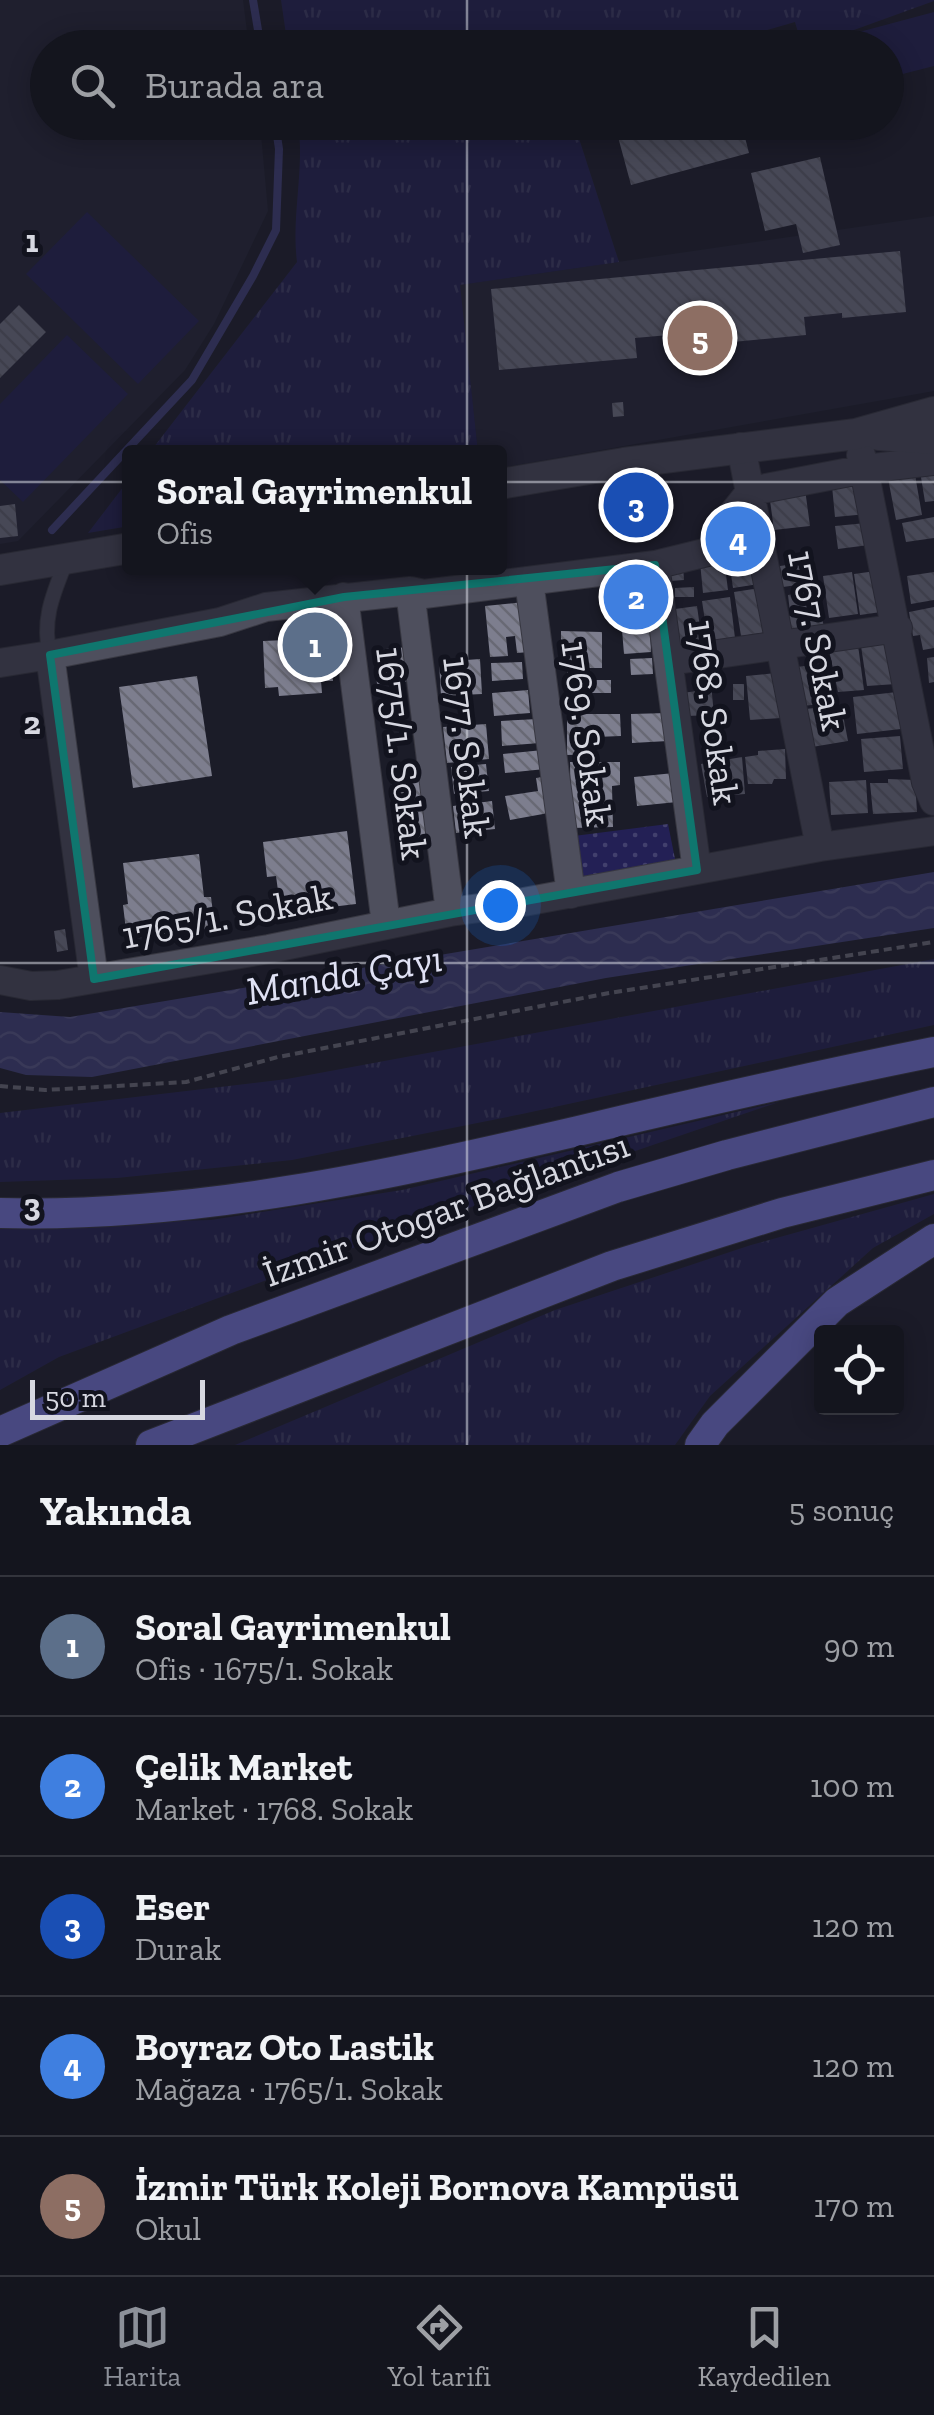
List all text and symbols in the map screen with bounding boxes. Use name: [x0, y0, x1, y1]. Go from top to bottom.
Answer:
search box: [30, 30, 904, 140]
icon: search: [65, 58, 120, 113]
text: Burada ara: [145, 62, 324, 108]
text: 1: [26, 222, 39, 260]
pin: 5: [668, 300, 732, 376]
popup: [122, 445, 507, 575]
text: Soral Gayrimenkul: [157, 468, 472, 514]
pin: 3: [604, 468, 668, 542]
pin: 4: [706, 502, 770, 576]
text: Ofis: [157, 514, 213, 552]
street label: 1767. Sokak: [778, 546, 858, 734]
pin: 2: [604, 560, 668, 634]
pin: 1: [282, 608, 348, 682]
street label: 1768. Sokak: [678, 617, 750, 808]
street label: 1769. Sokak: [551, 637, 623, 829]
street label: 1675/1. Sokak: [366, 644, 438, 862]
street label: 1677. Sokak: [433, 653, 501, 841]
text: 2: [23, 704, 41, 742]
street label: 1765/1. Sokak: [118, 873, 336, 959]
your location: [475, 880, 526, 931]
water label: Manda Çayı: [242, 933, 446, 1015]
street label: İzmir Otogar Bağlantısı: [257, 1121, 635, 1297]
text: 3: [23, 1186, 41, 1224]
map controls: [814, 1325, 904, 1415]
button: locate: [814, 1325, 904, 1415]
scale bar: [30, 1375, 205, 1420]
text: 50 m: [45, 1381, 106, 1414]
text: Yakında: [40, 1485, 192, 1536]
text: 5 sonuç: [789, 1491, 894, 1529]
text: Soral Gayrimenkul: [135, 1604, 451, 1650]
text: 1: [66, 1627, 79, 1665]
text: 90 m: [824, 1627, 894, 1665]
text: Ofis · 1675/1. Sokak: [135, 1650, 393, 1688]
text: Çelik Market: [135, 1744, 352, 1790]
text: 2: [64, 1767, 81, 1805]
text: 100 m: [810, 1767, 894, 1805]
text: Market · 1768. Sokak: [135, 1790, 413, 1828]
text: Eser: [135, 1884, 210, 1930]
text: 3: [64, 1907, 81, 1945]
text: 120 m: [812, 1907, 894, 1945]
text: Durak: [135, 1930, 221, 1968]
text: Boyraz Oto Lastik: [135, 2024, 434, 2070]
text: 4: [63, 2047, 82, 2085]
text: 120 m: [812, 2047, 894, 2085]
text: Mağaza · 1765/1. Sokak: [135, 2070, 443, 2108]
text: İzmir Türk Koleji Bornova Kampüsü: [135, 2164, 739, 2210]
text: 5: [64, 2187, 81, 2225]
text: 170 m: [814, 2187, 894, 2225]
text: Okul: [135, 2210, 201, 2248]
tab: Harita: [103, 2300, 181, 2393]
tab: Yol tarifi: [388, 2300, 491, 2393]
tab: Kaydedilen: [698, 2300, 831, 2393]

